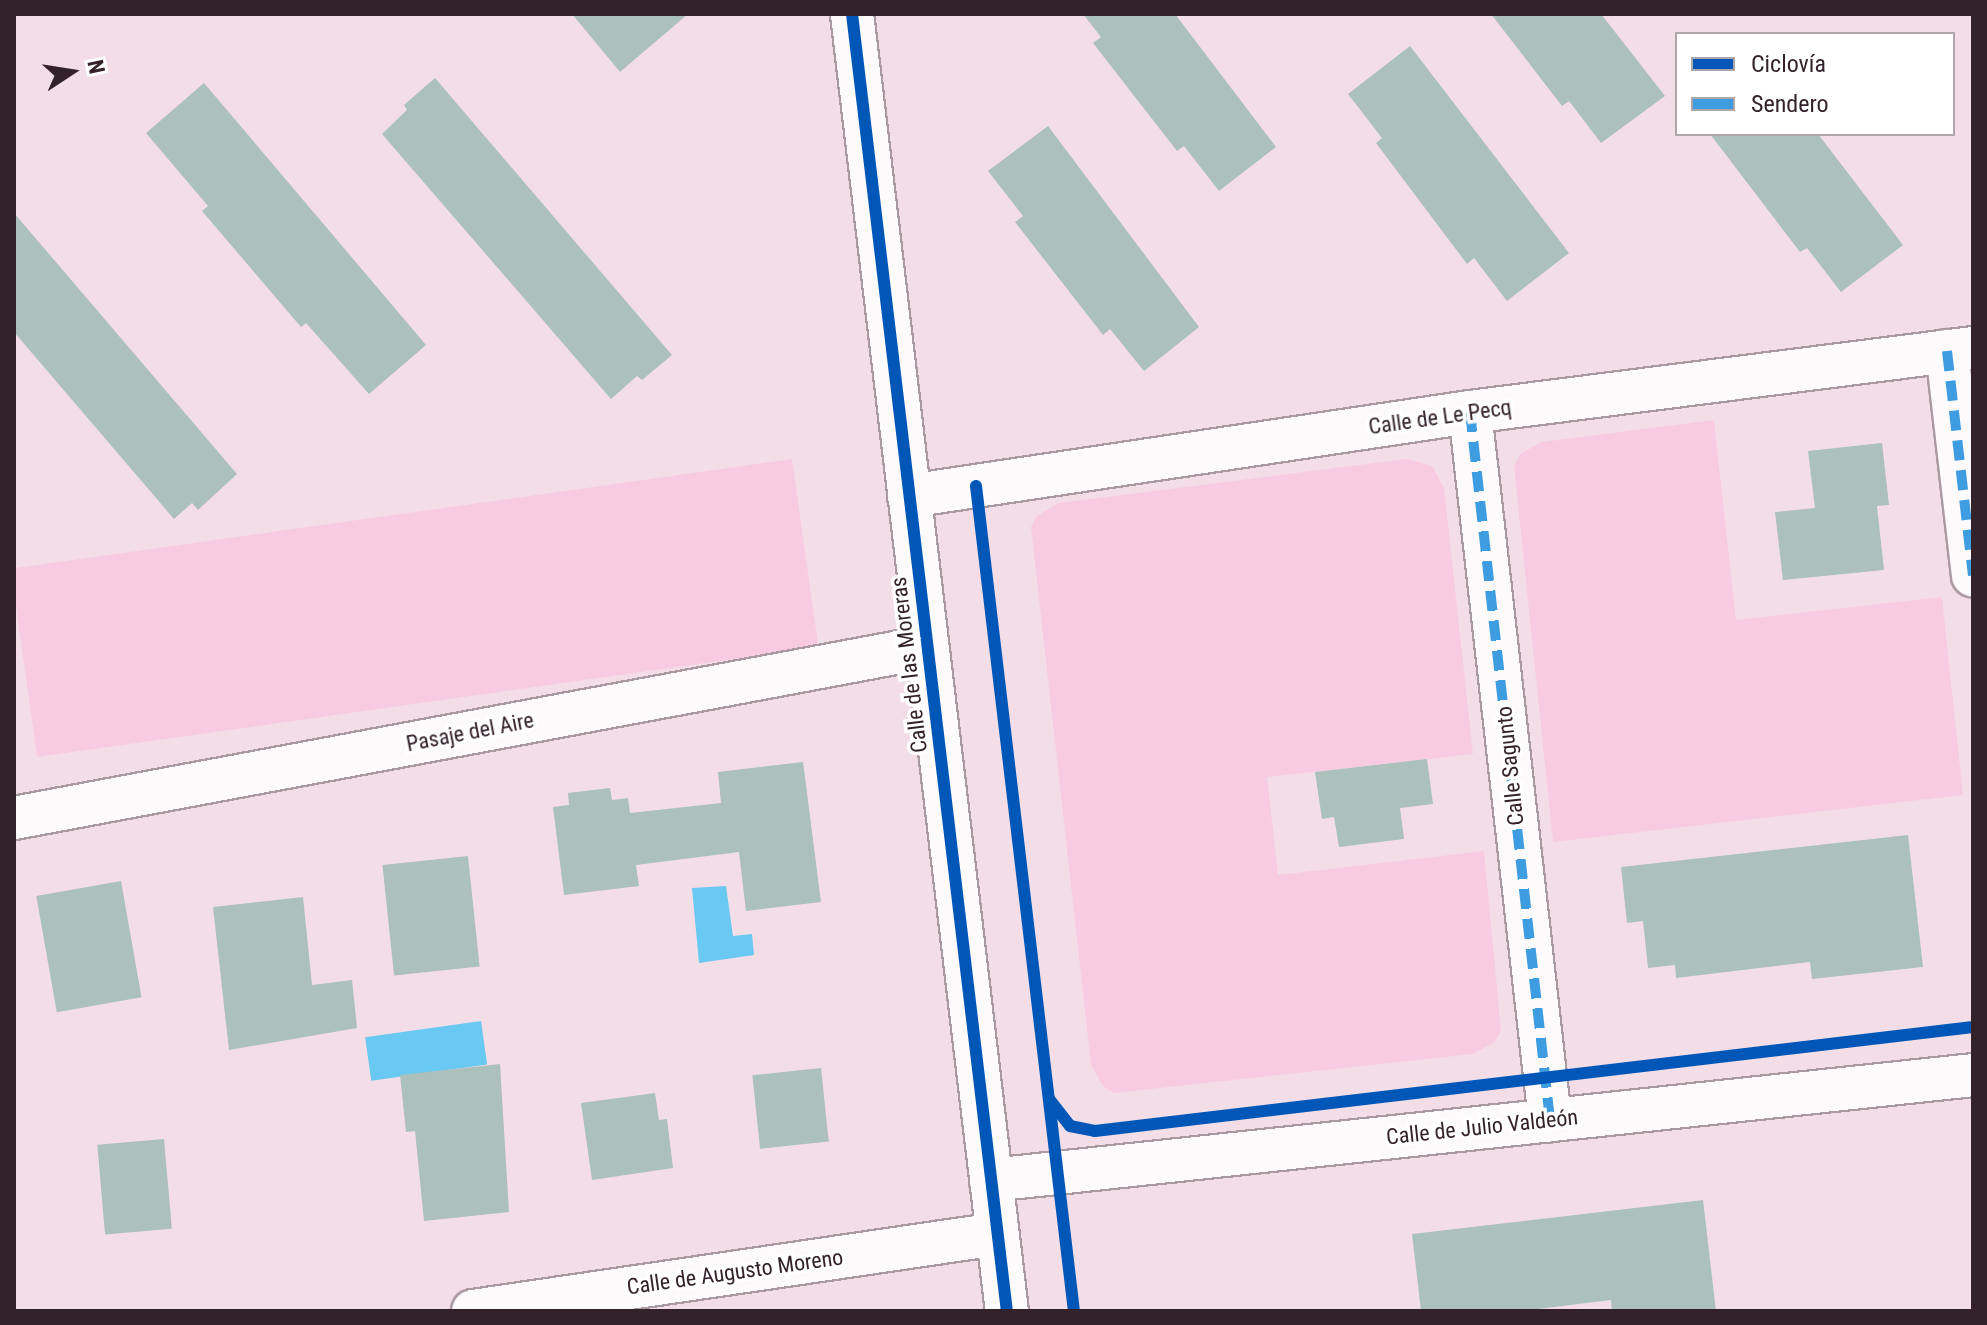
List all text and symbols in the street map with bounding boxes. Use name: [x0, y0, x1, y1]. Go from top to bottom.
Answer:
north arrow: [32, 32, 112, 112]
legend: [1675, 32, 1955, 136]
text: Ciclovía: [1751, 50, 1826, 78]
text: N: [82, 58, 110, 76]
text: Sendero: [1751, 90, 1829, 118]
street label: Calle de Le Pecq: [1367, 394, 1513, 440]
street label: Calle de las Moreras: [885, 576, 933, 754]
street label: Calle Sagunto: [1491, 705, 1529, 827]
street label: Pasaje del Aire: [404, 707, 536, 757]
street label: Calle de Julio Valdeón: [1385, 1104, 1579, 1150]
street label: Calle de Augusto Moreno: [625, 1244, 845, 1300]

